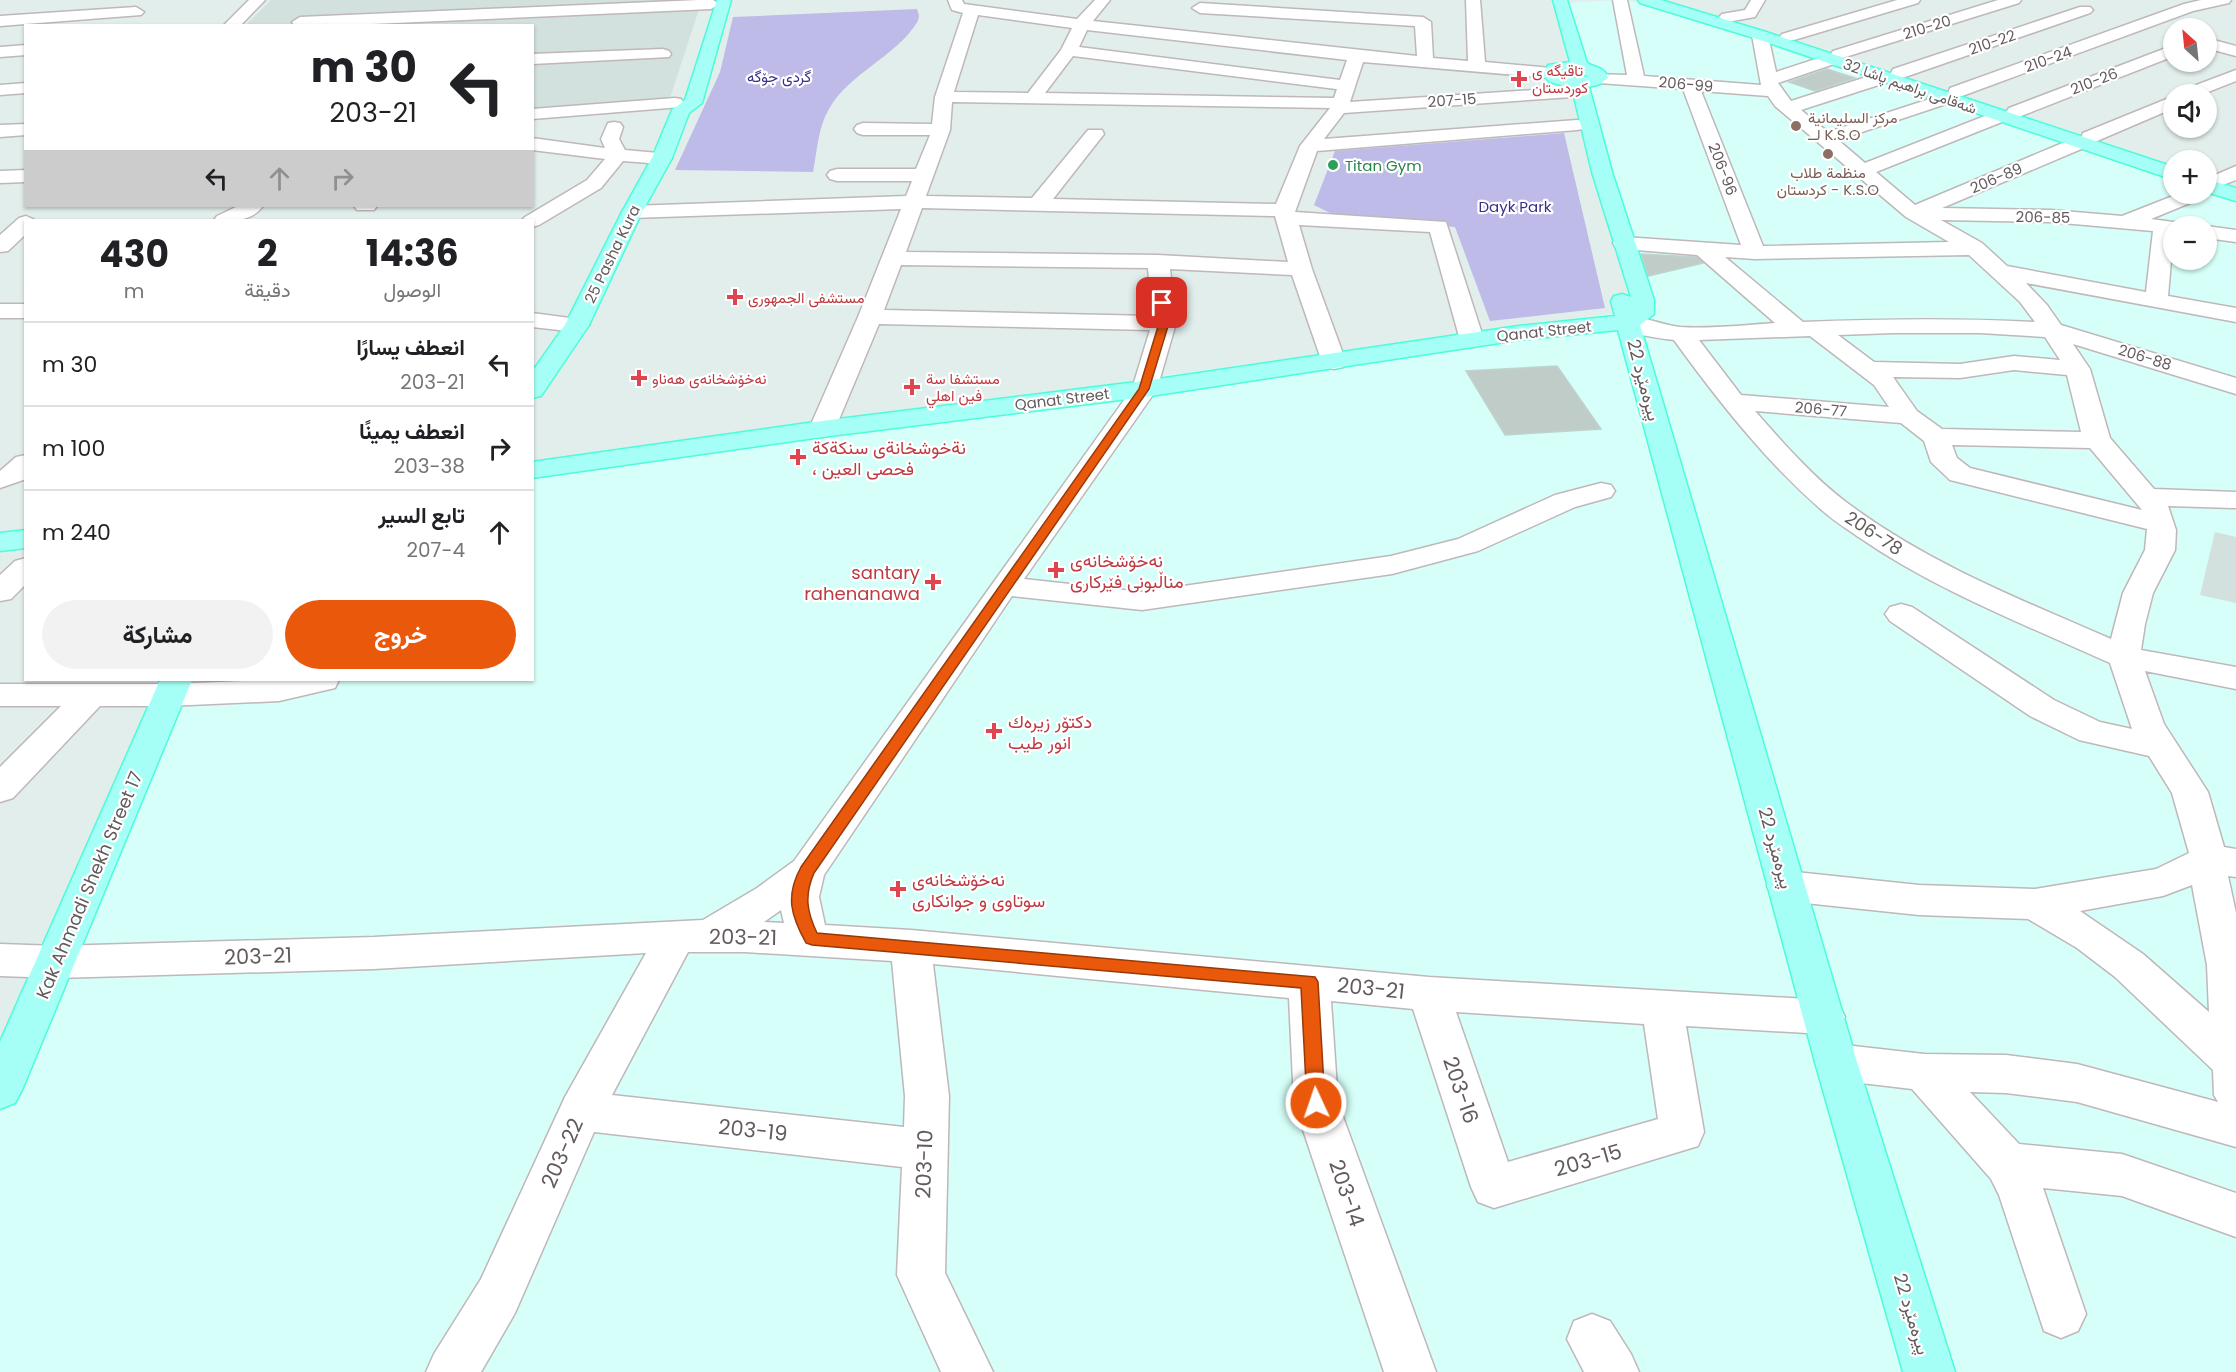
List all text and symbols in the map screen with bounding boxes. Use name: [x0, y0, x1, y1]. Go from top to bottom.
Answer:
street label: 210-20: [1900, 10, 1954, 44]
north arrow: [2163, 18, 2217, 72]
map controls: [2163, 18, 2217, 270]
street label: 210-22: [1966, 24, 2018, 60]
text: 30 m: [311, 38, 417, 97]
street label: 210-24: [2021, 41, 2075, 77]
icon: left: [438, 48, 516, 126]
street label: شەقامی براهیم پاشا 32: [1840, 53, 1980, 119]
place label: تاقيگه ى كوردستان: [1532, 60, 1588, 98]
street label: 210-26: [2067, 62, 2121, 100]
park label: گردی جۆگە: [747, 66, 811, 87]
marker: تاقيگه ى كوردستان: [1510, 70, 1528, 88]
street label: 206-99: [1658, 71, 1714, 97]
button: sound: [2163, 84, 2217, 138]
street label: 207-15: [1427, 88, 1477, 112]
text: 203-21: [330, 94, 417, 131]
place label: مرکز السلیمانیة لــ K.S.O: [1807, 107, 1898, 145]
marker: مرکز السلیمانیة لــ K.S.O: [1789, 119, 1803, 133]
street label: 206-96: [1703, 140, 1743, 198]
marker: منظمة طلاب كردستان - K.S.O: [1821, 147, 1835, 161]
button: +: [2163, 150, 2217, 204]
place label: Titan Gym: [1345, 155, 1422, 176]
marker: Titan Gym: [1326, 158, 1340, 172]
street label: 206-89: [1967, 158, 2025, 198]
icon: left: [200, 162, 233, 195]
icon: ahead: [263, 162, 296, 195]
icon: right: [326, 162, 359, 195]
place label: منظمة طلاب كردستان - K.S.O: [1777, 162, 1879, 200]
park label: Dayk Park: [1478, 196, 1552, 217]
street label: 25 Pasha Kura: [579, 201, 645, 307]
street label: 206-85: [2015, 206, 2071, 228]
button: −: [2163, 216, 2217, 270]
text: 2: [257, 228, 278, 279]
text: 14:36: [366, 228, 459, 279]
text: 430: [99, 229, 169, 280]
text: دقيقة: [244, 276, 291, 304]
text: الوصول: [383, 276, 441, 304]
text: m: [124, 277, 144, 305]
pin: [1136, 277, 1187, 328]
icon: arrive: [1145, 286, 1178, 319]
place label: مستشفى الجمهورى: [748, 287, 864, 308]
marker: مستشفى الجمهورى: [726, 288, 744, 306]
street label: Qanat Street: [1496, 316, 1592, 346]
text: انعطف يسارًا: [356, 332, 465, 363]
street label: 22 پیرەمێرد: [1621, 336, 1667, 424]
street label: 206-88: [2116, 339, 2174, 375]
icon: left: [483, 348, 516, 381]
text: 30 m: [42, 349, 97, 380]
text: 203-21: [400, 368, 465, 396]
place label: نەخۆشخانەی ھەناو: [652, 368, 766, 389]
place label: مستشفا سة فين اهلي: [926, 368, 1000, 409]
marker: نەخۆشخانەی ھەناو: [630, 369, 648, 387]
marker: مستشفا سة فين اهلي: [903, 378, 921, 396]
street label: Qanat Street: [1014, 383, 1110, 415]
street label: 206-77: [1794, 396, 1848, 422]
text: انعطف يمينًا: [359, 416, 465, 447]
icon: right: [483, 432, 516, 465]
text: 100 m: [42, 433, 105, 464]
place label: نةخوشخانةى سنكةكة ، فحصى العين: [812, 435, 966, 481]
marker: نةخوشخانةى سنكةكة ، فحصى العين: [789, 448, 807, 466]
text: 203-38: [394, 452, 465, 480]
text: تابع السير: [378, 500, 465, 531]
street label: 206-78: [1840, 505, 1908, 561]
icon: ahead: [483, 516, 516, 549]
text: 240 m: [42, 517, 111, 548]
text: 207-4: [406, 536, 465, 564]
place label: نەخۆشخانەی مناڵبونی فێرکاری: [1070, 548, 1184, 594]
place label: santary rahenanawa: [804, 560, 920, 606]
marker: نەخۆشخانەی مناڵبونی فێرکاری: [1047, 561, 1065, 579]
marker: santary rahenanawa: [924, 573, 942, 591]
button: مشاركة: [42, 600, 273, 669]
button: خروج: [285, 600, 516, 669]
place label: دکتۆر زیرەك انور طیب: [1008, 709, 1092, 755]
marker: دکتۆر زیرەك انور طیب: [985, 722, 1003, 740]
street label: Kak Ahmadi Shekh Street 17: [30, 767, 148, 1003]
street label: 22 پیرەمێرد: [1752, 804, 1800, 892]
place label: نەخۆشخانەی سوتاوی و جوانکاری: [912, 867, 1045, 913]
marker: نەخۆشخانەی سوتاوی و جوانکاری: [889, 880, 907, 898]
street label: 203-21: [709, 922, 777, 952]
street label: 203-21: [224, 940, 292, 972]
street label: 203-21: [1336, 970, 1406, 1006]
street label: 203-16: [1436, 1053, 1486, 1127]
position arrow: [1284, 1071, 1348, 1135]
street label: 203-19: [717, 1112, 789, 1148]
street label: 203-22: [534, 1114, 590, 1192]
street label: 203-10: [908, 1129, 940, 1199]
street label: 203-15: [1551, 1137, 1625, 1183]
street label: 203-14: [1322, 1156, 1372, 1230]
street label: 22 پیرەمێرد: [1888, 1270, 1936, 1358]

